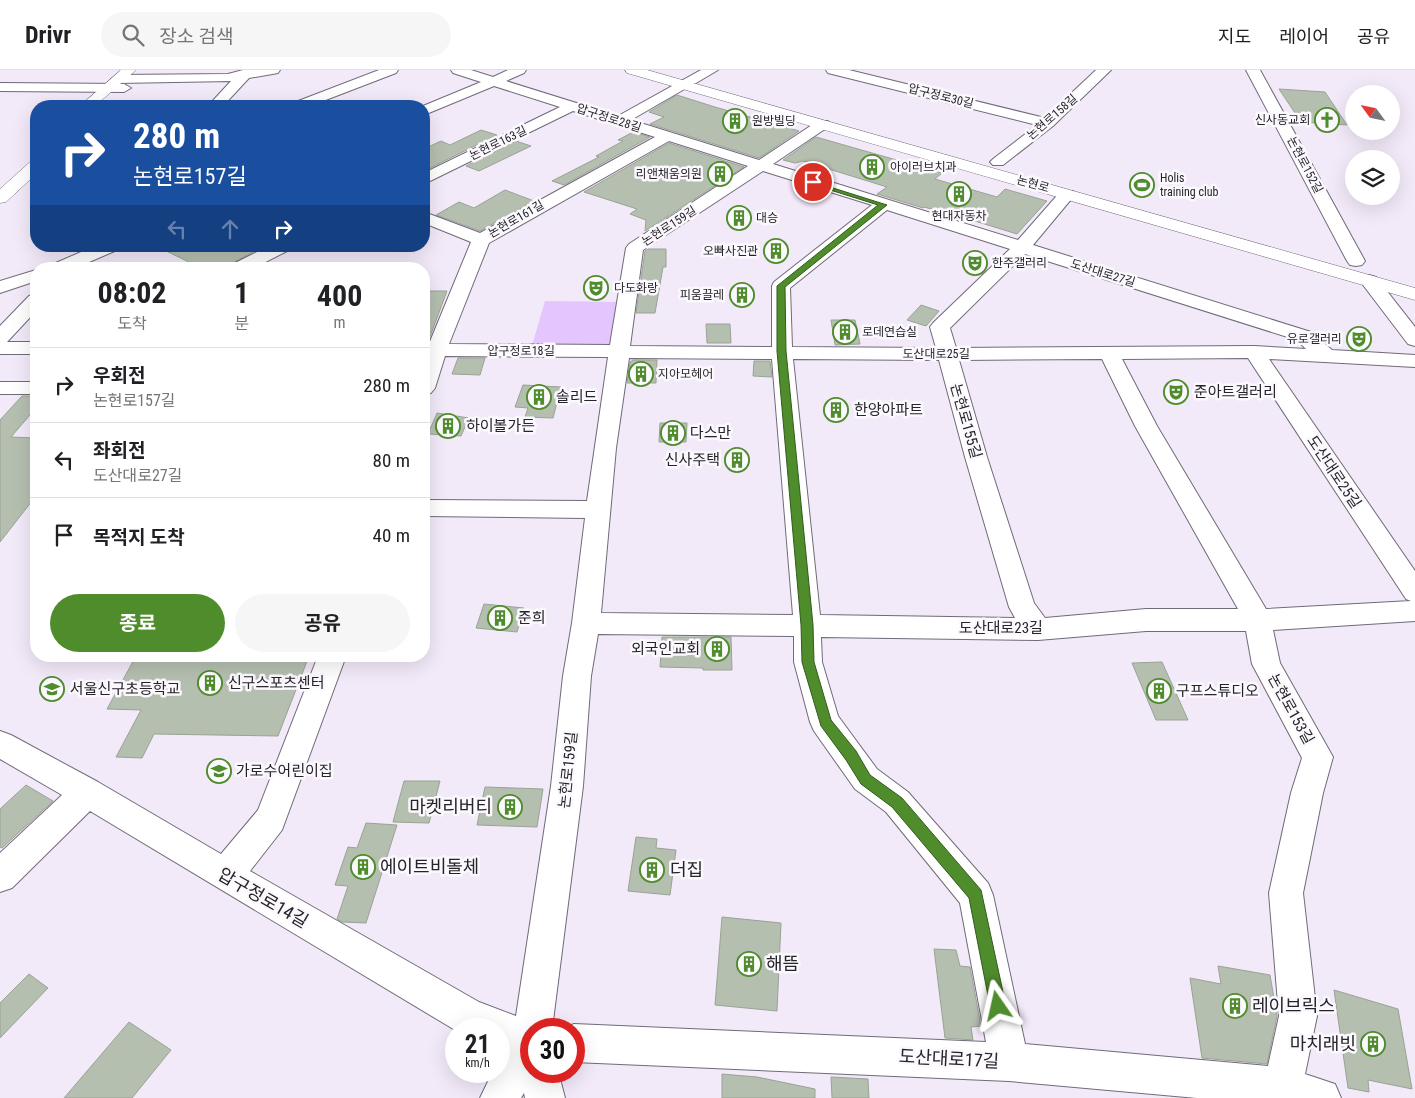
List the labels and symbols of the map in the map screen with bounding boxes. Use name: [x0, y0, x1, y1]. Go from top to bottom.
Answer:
street label: 압구정로30길: [907, 81, 975, 111]
north arrow: [1345, 85, 1400, 140]
street label: 논현로158길: [1024, 91, 1080, 143]
street label: 압구정로28길: [575, 101, 643, 135]
church icon: 신사동교회: [1314, 107, 1340, 133]
building icon: 원방빌딩: [722, 108, 748, 134]
place label: 신사동교회: [1255, 113, 1310, 127]
place label: 원방빌딩: [752, 114, 796, 128]
street label: 논현로163길: [467, 123, 529, 163]
street label: 논현로152길: [1284, 134, 1326, 196]
building icon: 아이러브치과: [859, 154, 885, 180]
place label: 아이러브치과: [890, 160, 956, 174]
building icon: 리앤채움의원: [707, 161, 733, 187]
pin: [792, 161, 834, 203]
place label: 리앤채움의원: [636, 167, 702, 181]
place label: Holis training club: [1160, 171, 1219, 199]
sports icon: Holis training club: [1129, 172, 1155, 198]
street label: 논현로: [1015, 173, 1051, 195]
building icon: 현대자동차: [946, 181, 972, 207]
street label: 논현로161길: [486, 197, 546, 241]
street label: 논현로159길: [639, 203, 699, 249]
building icon: 대승: [726, 205, 752, 231]
place label: 현대자동차: [931, 209, 987, 223]
place label: 대승: [756, 211, 778, 225]
building icon: 오빠사진관: [763, 238, 789, 264]
place label: 오빠사진관: [703, 244, 758, 258]
theatre icon: 한주갤러리: [962, 250, 988, 276]
place label: 한주갤러리: [992, 256, 1047, 270]
street label: 도산대로27길: [1069, 257, 1137, 289]
theatre icon: 다도화랑: [583, 275, 609, 301]
place label: 다도화랑: [614, 281, 658, 295]
building icon: 피움끌레: [729, 282, 755, 308]
place label: 피움끌레: [680, 288, 724, 302]
building icon: 로데연습실: [832, 319, 858, 345]
place label: 로데연습실: [862, 325, 917, 339]
theatre icon: 유로갤러리: [1346, 326, 1372, 352]
place label: 유로갤러리: [1287, 332, 1342, 346]
street label: 압구정로18길: [487, 344, 555, 358]
street label: 도산대로25길: [902, 347, 970, 361]
building icon: 지아모헤어: [628, 361, 654, 387]
place label: 지아모헤어: [658, 367, 713, 381]
theatre icon: 준아트갤러리: [1163, 379, 1189, 405]
street label: 논현로155길: [947, 381, 985, 461]
place label: 준아트갤러리: [1194, 383, 1277, 401]
building icon: 솔리드: [526, 384, 552, 410]
place label: 솔리드: [556, 388, 598, 406]
building icon: 한양아파트: [823, 397, 849, 423]
place label: 한양아파트: [854, 401, 923, 419]
building icon: 하이볼가든: [435, 413, 461, 439]
place label: 하이볼가든: [466, 417, 535, 435]
building icon: 다스만: [660, 420, 686, 446]
place label: 다스만: [690, 424, 731, 442]
street label: 도산대로25길: [1303, 432, 1365, 512]
building icon: 신사주택: [724, 447, 750, 473]
place label: 신사주택: [665, 451, 720, 469]
building icon: 준희: [487, 605, 513, 631]
place label: 준희: [518, 609, 546, 627]
street label: 도산대로23길: [959, 619, 1043, 637]
building icon: 외국인교회: [704, 636, 730, 662]
place label: 외국인교회: [631, 640, 700, 658]
building icon: 신구스포츠센터: [197, 670, 223, 696]
street label: 논현로153길: [1264, 671, 1318, 747]
place label: 신구스포츠센터: [228, 674, 325, 692]
school or university icon: 서울신구초등학교: [39, 676, 65, 702]
building icon: 구프스튜디오: [1146, 678, 1172, 704]
place label: 서울신구초등학교: [70, 680, 180, 698]
place label: 구프스튜디오: [1176, 682, 1259, 700]
street label: 논현로159길: [555, 731, 581, 809]
school or university icon: 가로수어린이집: [206, 758, 232, 784]
place label: 가로수어린이집: [236, 762, 333, 780]
building icon: 마켓리버티: [497, 794, 523, 820]
place label: 마켓리버티: [409, 796, 492, 817]
building icon: 에이트비돌체: [350, 854, 376, 880]
place label: 에이트비돌체: [380, 856, 479, 877]
building icon: 더집: [639, 857, 665, 883]
place label: 더집: [670, 859, 703, 880]
street label: 압구정로14길: [214, 863, 312, 932]
building icon: 해뜸: [736, 951, 762, 977]
place label: 해뜸: [766, 953, 799, 974]
position arrow: [971, 979, 1023, 1031]
building icon: 레이브릭스: [1222, 993, 1248, 1019]
place label: 레이브릭스: [1252, 995, 1335, 1016]
speed limit sign: 30: [520, 1018, 585, 1083]
building icon: 마치래빗: [1360, 1031, 1386, 1057]
place label: 마치래빗: [1290, 1033, 1356, 1054]
street label: 도산대로17길: [898, 1045, 1000, 1072]

